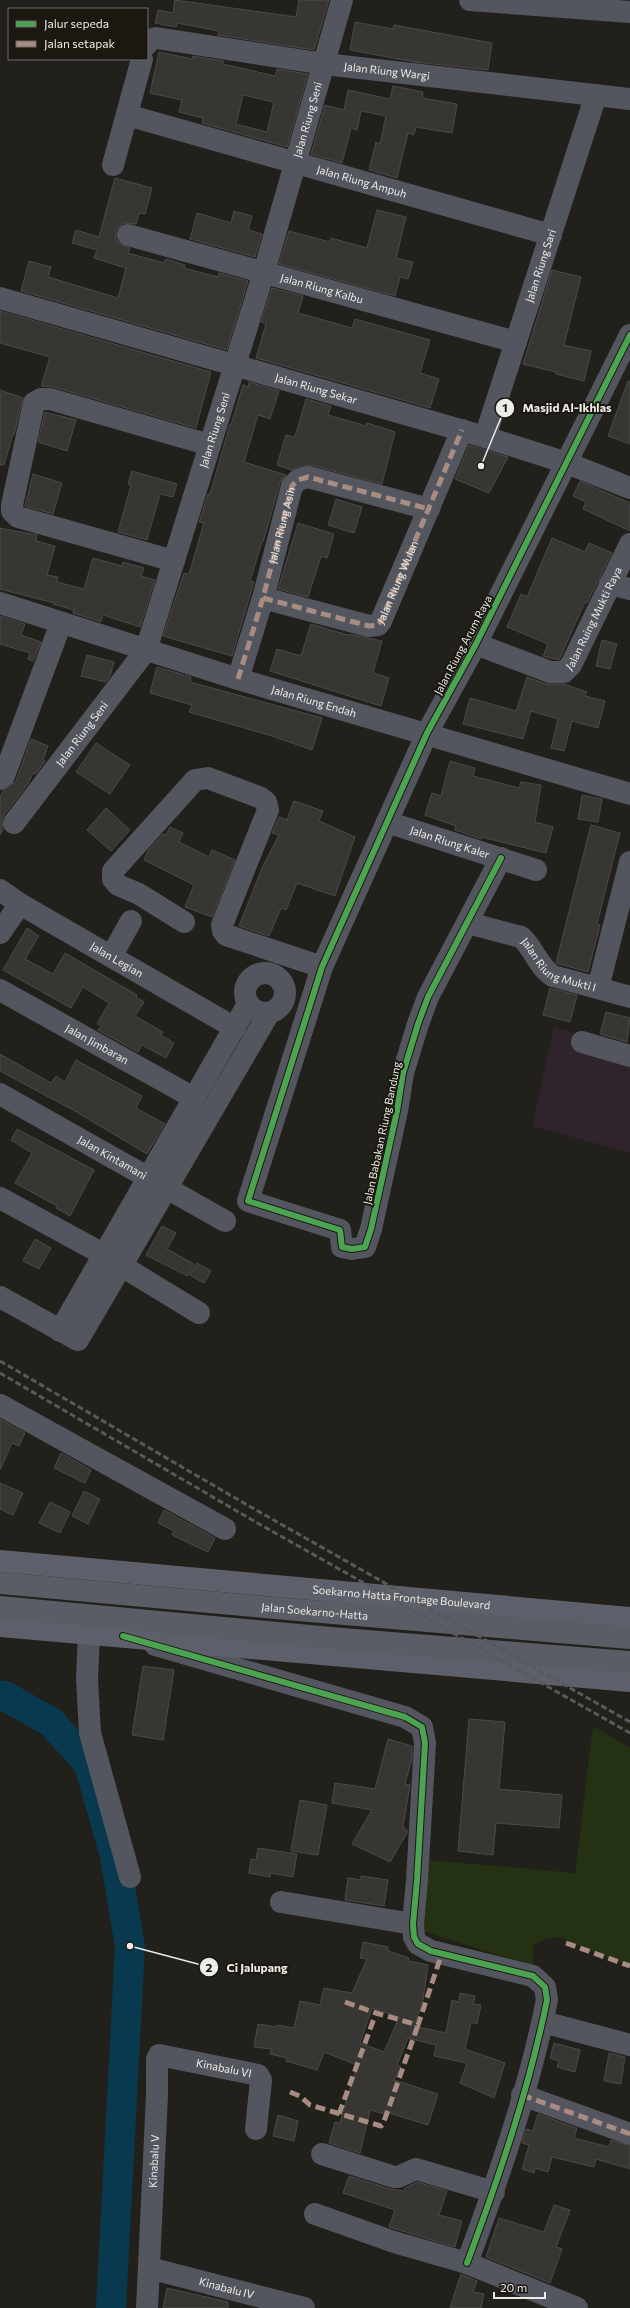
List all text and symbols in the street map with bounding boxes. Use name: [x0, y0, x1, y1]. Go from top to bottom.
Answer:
legend: [8, 8, 148, 60]
text: Jalur sepeda: [44, 16, 109, 31]
text: Jalan setapak: [44, 36, 116, 51]
street label: Jalan Riung Wargi: [343, 59, 431, 82]
street label: Jalan Riung Seni: [290, 80, 324, 159]
street label: Jalan Riung Ampuh: [315, 162, 408, 200]
street label: Jalan Riung Sari: [522, 227, 558, 304]
street label: Jalan Riung Kalbu: [279, 270, 365, 306]
street label: Jalan Riung Sekar: [273, 370, 360, 406]
street label: Jalan Riung Seni: [196, 391, 232, 469]
callout: Masjid Al-Ikhlas: [495, 396, 620, 420]
text: 1: [502, 400, 508, 414]
text: Masjid Al-Ikhlas: [522, 400, 612, 414]
street label: Jalan Riung Asih: [265, 485, 297, 565]
street label: Jalan Riung Wulan: [374, 539, 420, 627]
street label: Jalan Ruing Mukti Raya: [563, 564, 624, 673]
street label: Jalan Riung Arum Raya: [431, 593, 495, 697]
street label: Jalan Riung Endah: [270, 682, 358, 719]
street label: Jalan Riung Seni: [53, 699, 111, 769]
street label: Jalan Riung Kaler: [408, 823, 492, 861]
street label: Jalan Riung Mukti I: [518, 934, 598, 993]
street label: Jalan Legian: [88, 939, 146, 980]
street label: Jalan Jimbaran: [63, 1021, 131, 1066]
street label: Jalan Babakan Riung Bandung: [360, 1060, 404, 1206]
street label: Jalan Kintamani: [75, 1132, 150, 1182]
street label: Soekarno Hatta Frontage Boulevard: [312, 1582, 491, 1611]
street label: Jalan Soekarno-Hatta: [261, 1600, 369, 1622]
callout: Ci Jalupang: [199, 1955, 296, 1979]
text: 2: [206, 1960, 213, 1974]
text: Ci Jalupang: [226, 1960, 288, 1975]
street label: Kinabalu VI: [195, 2056, 253, 2080]
street label: Kinabalu V: [146, 2134, 161, 2188]
street label: Kinabalu IV: [198, 2274, 256, 2301]
scale bar: [494, 2274, 545, 2300]
text: 20 m: [500, 2280, 527, 2294]

